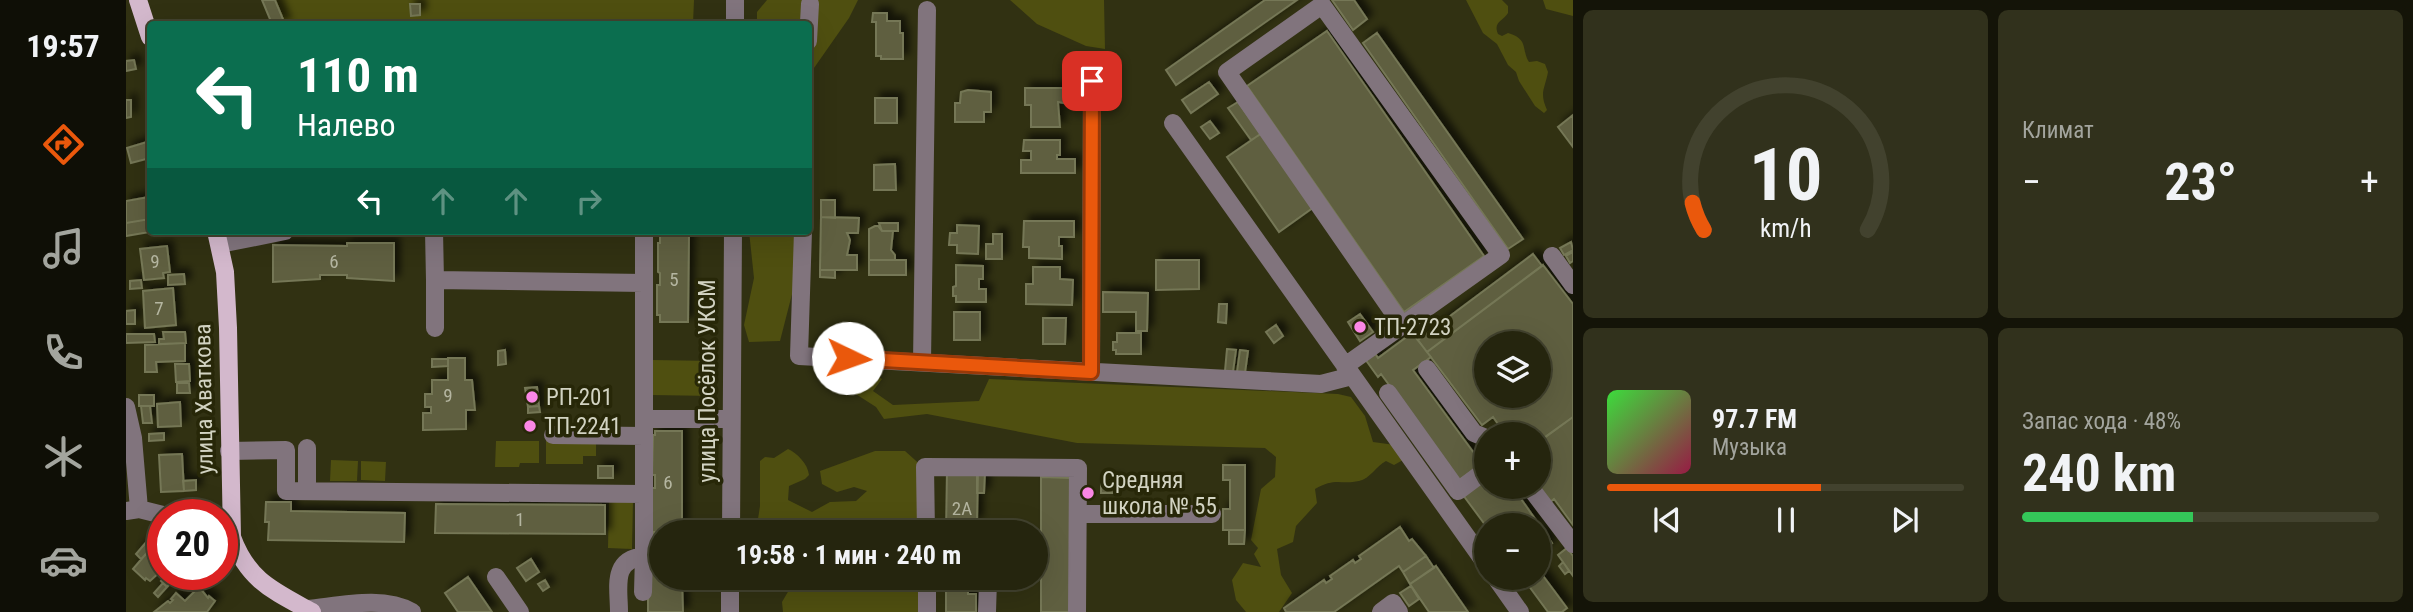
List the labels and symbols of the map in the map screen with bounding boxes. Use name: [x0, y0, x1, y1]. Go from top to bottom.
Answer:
pin: [1062, 51, 1122, 111]
house number: 9: [150, 250, 160, 273]
house number: 6: [329, 250, 339, 273]
house number: 5: [669, 268, 679, 291]
street label: улица Посёлок УКСМ: [694, 279, 721, 483]
house number: 7: [154, 297, 164, 320]
place label: ТП-2723: [1374, 314, 1451, 341]
marker: ТП-2723: [1352, 319, 1368, 335]
position arrow: [811, 321, 885, 395]
street label: улица Хваткова: [189, 323, 219, 475]
house number: 9: [443, 384, 453, 407]
place label: РП-201: [546, 384, 613, 411]
marker: РП-201: [524, 389, 540, 405]
place label: ТП-2241: [544, 413, 621, 440]
marker: ТП-2241: [522, 418, 538, 434]
place label: Средняя школа № 55: [1102, 467, 1217, 520]
house number: 6: [663, 471, 673, 494]
marker: Средняя школа № 55: [1080, 485, 1096, 501]
house number: 2А: [952, 497, 972, 520]
speed limit sign: 20: [147, 499, 238, 590]
house number: 1: [515, 508, 525, 531]

